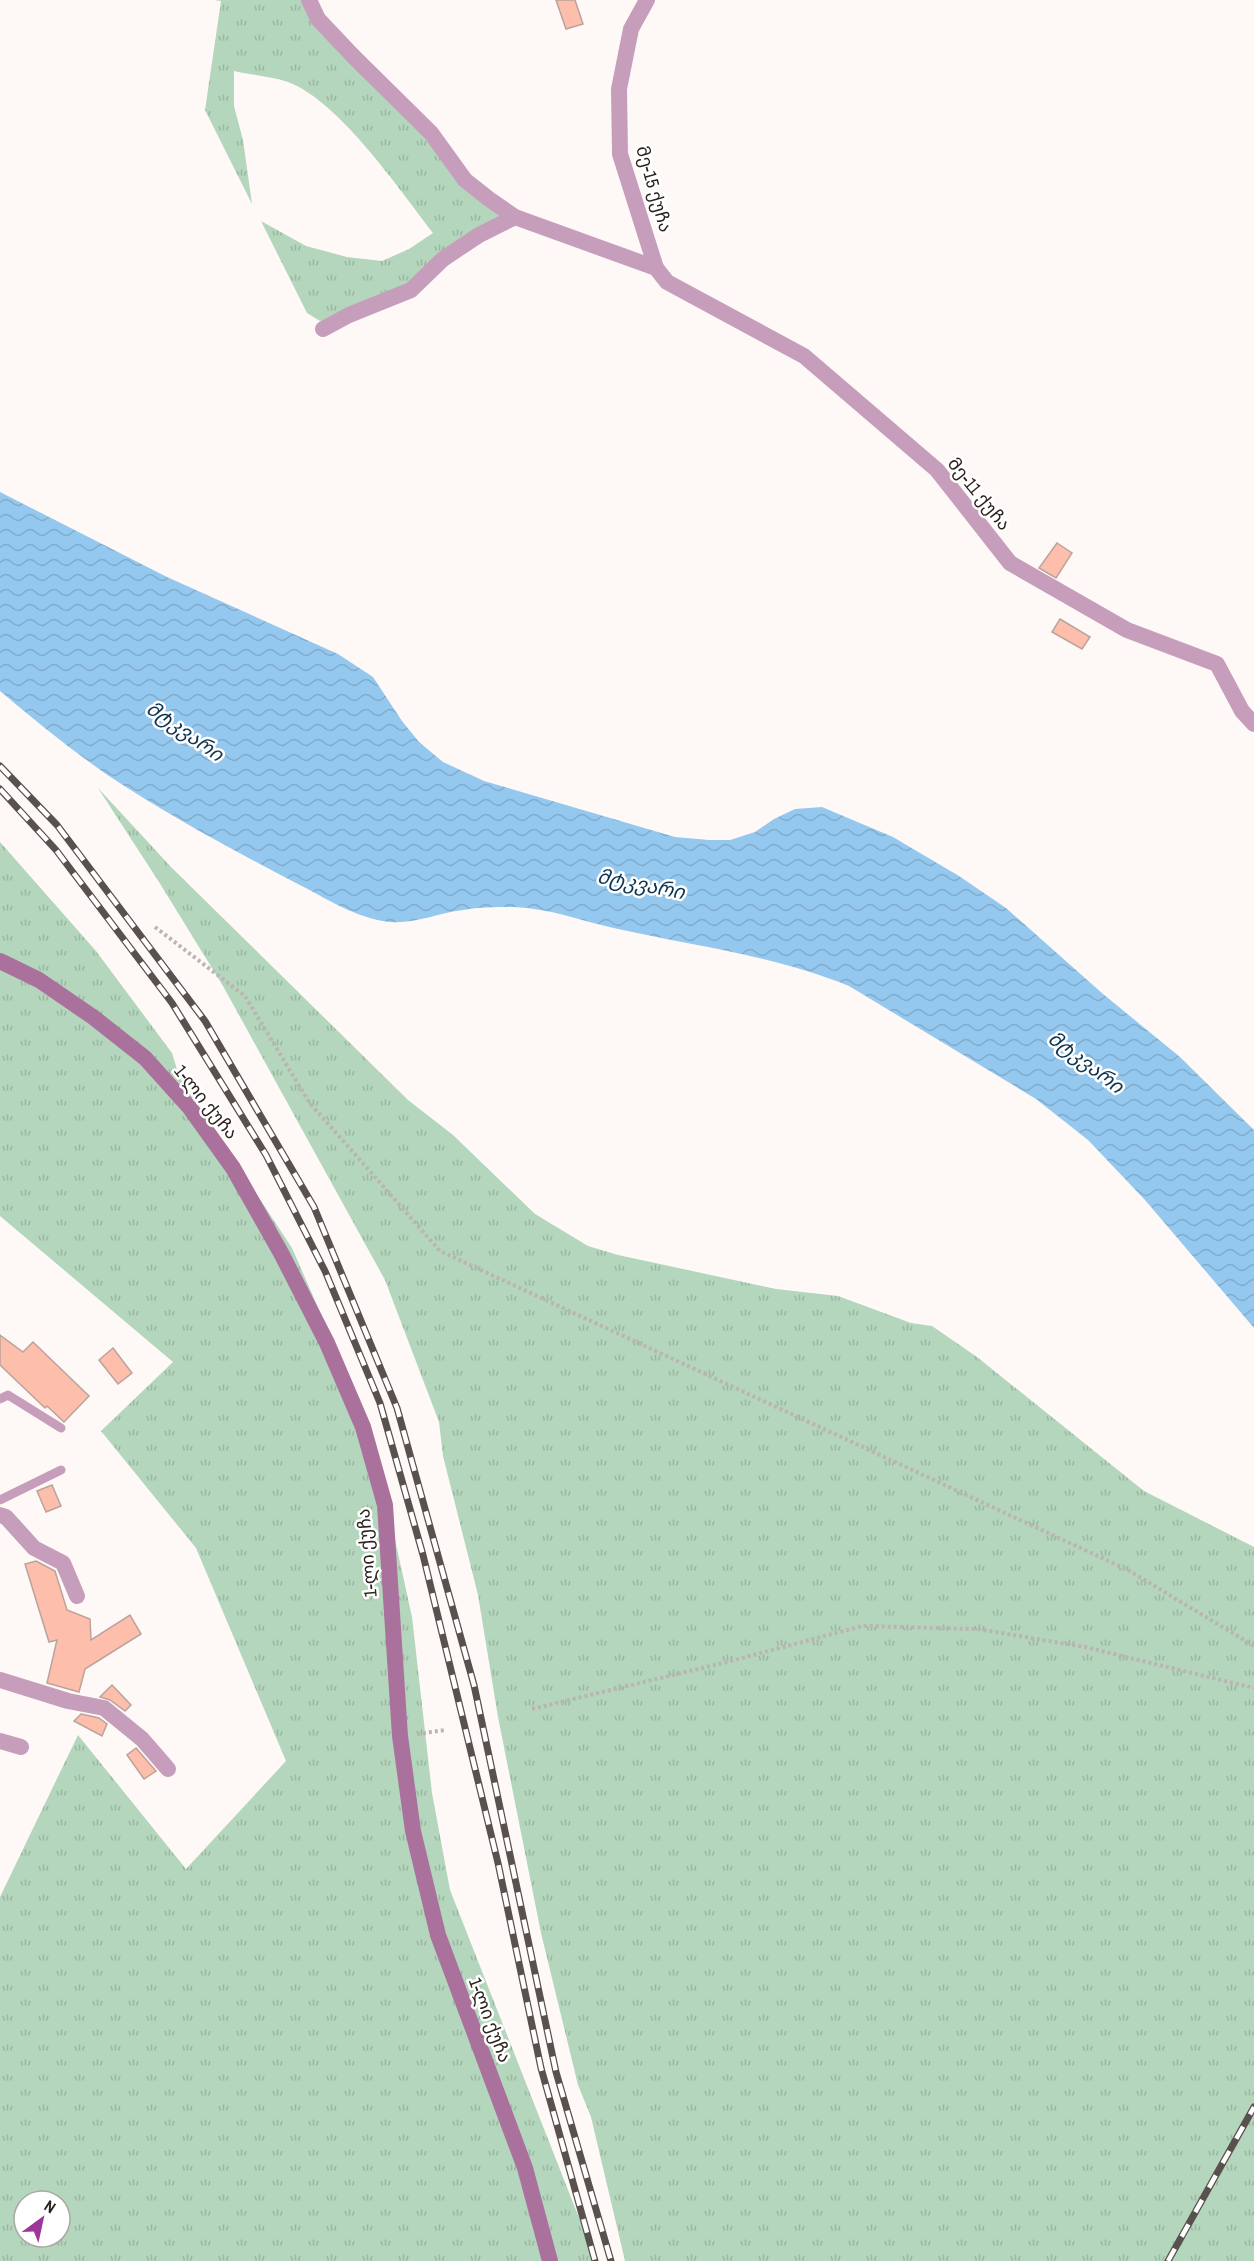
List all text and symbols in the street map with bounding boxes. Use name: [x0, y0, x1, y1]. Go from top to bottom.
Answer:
street label: მე-15 ქუჩა: [630, 143, 679, 235]
street label: მე-11 ქუჩა: [942, 452, 1017, 536]
water label: მტკვარი: [141, 694, 230, 768]
water label: მტკვარი: [595, 862, 688, 905]
water label: მტკვარი: [1043, 1024, 1131, 1100]
street label: 1-ლი ქუჩა: [169, 1059, 244, 1144]
street label: 1-ლი ქუჩა: [350, 1508, 383, 1599]
street label: 1-ლი ქუჩა: [463, 1974, 518, 2066]
north arrow: [12, 2189, 72, 2249]
text: N: [40, 2195, 60, 2218]

